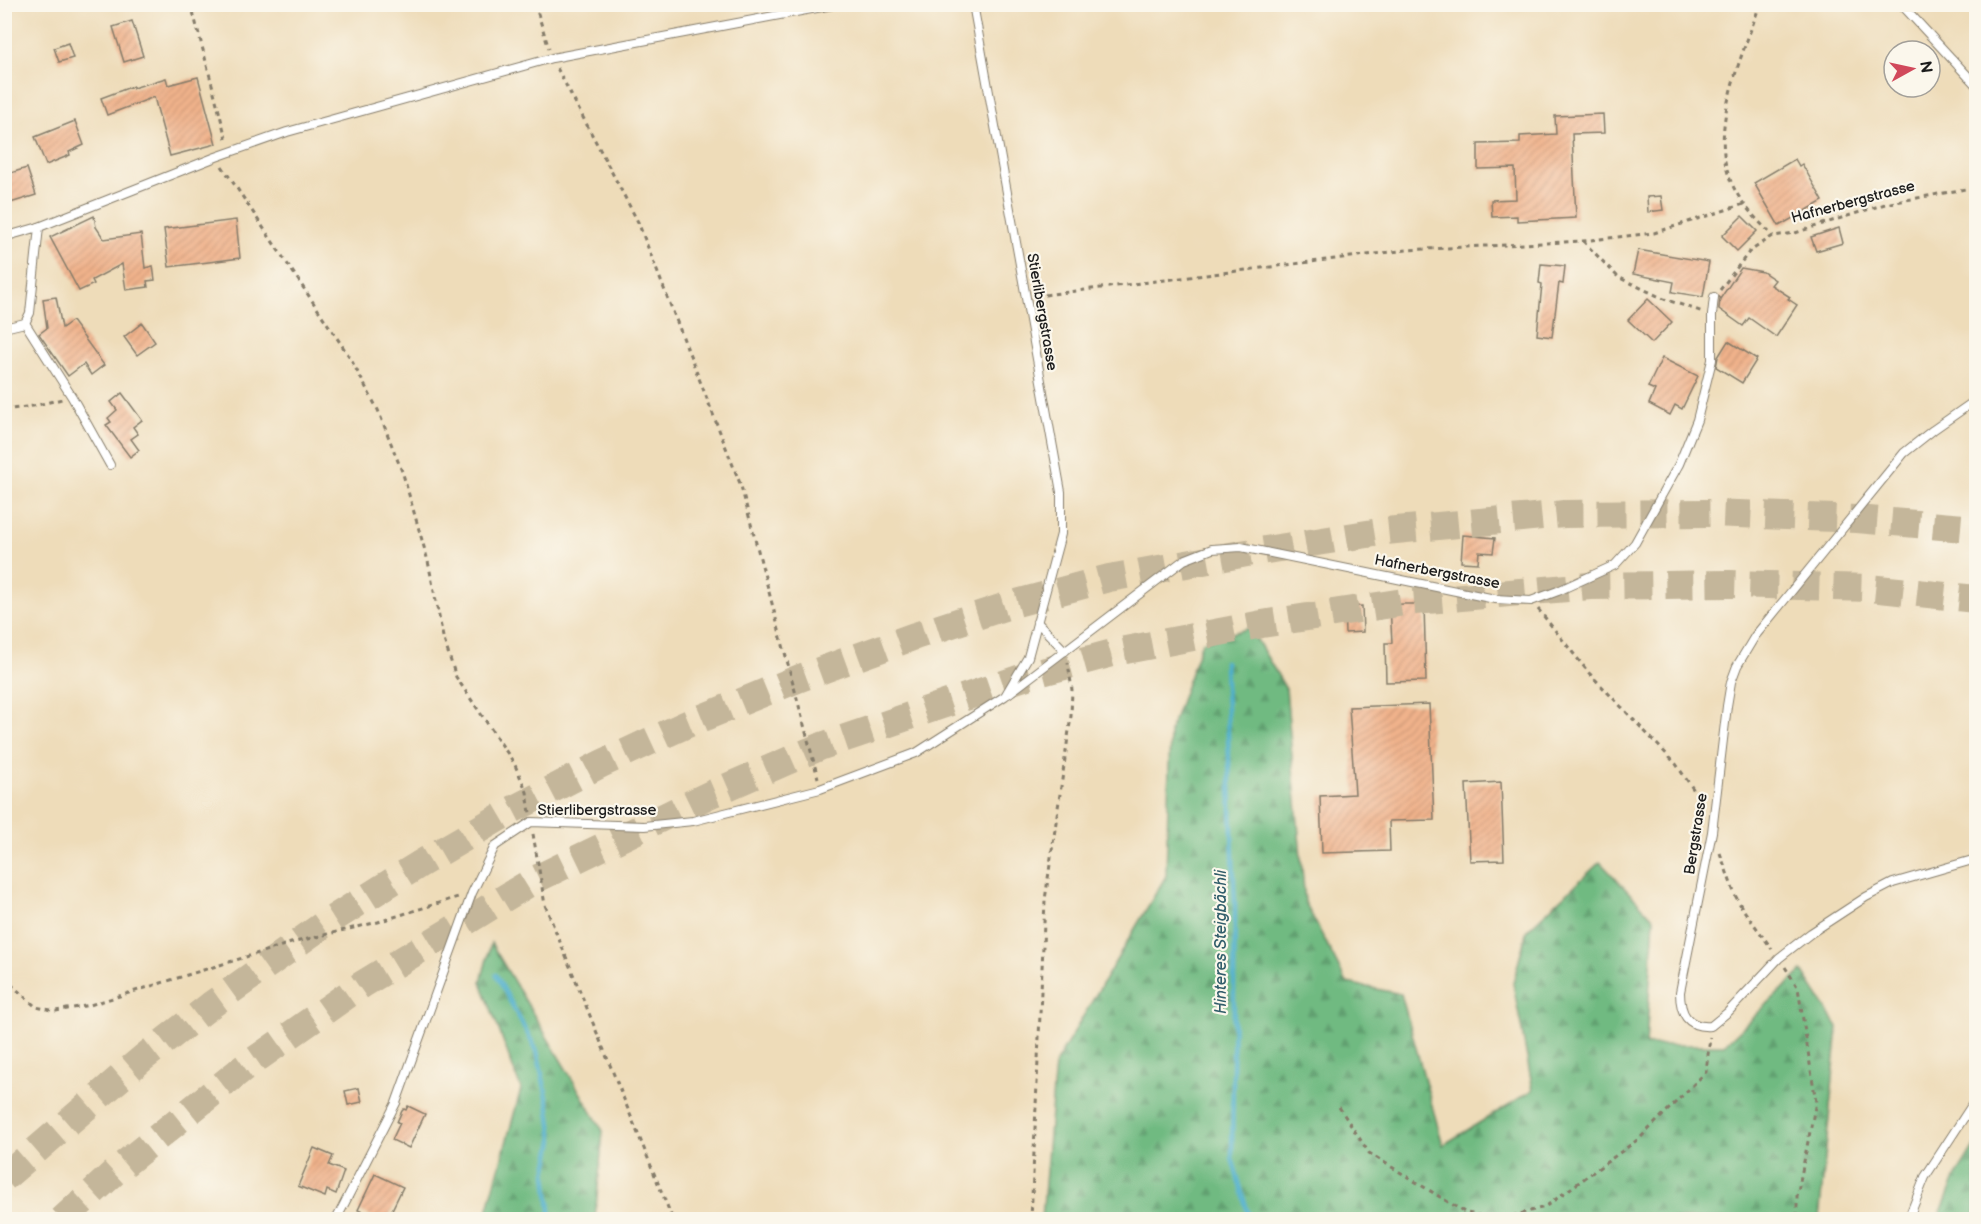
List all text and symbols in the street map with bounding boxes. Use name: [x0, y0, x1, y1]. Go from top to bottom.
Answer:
north arrow: [1882, 39, 1942, 99]
text: N: [1915, 60, 1936, 74]
street label: Hafnerbergstrasse: [1789, 176, 1917, 228]
street label: Stierlibergstrasse: [1022, 252, 1062, 372]
street label: Hafnerbergstrasse: [1373, 551, 1501, 593]
street label: Bergstrasse: [1680, 792, 1712, 876]
street label: Stierlibergstrasse: [538, 801, 657, 820]
water label: Hinteres Steigbächli: [1212, 868, 1231, 1014]

